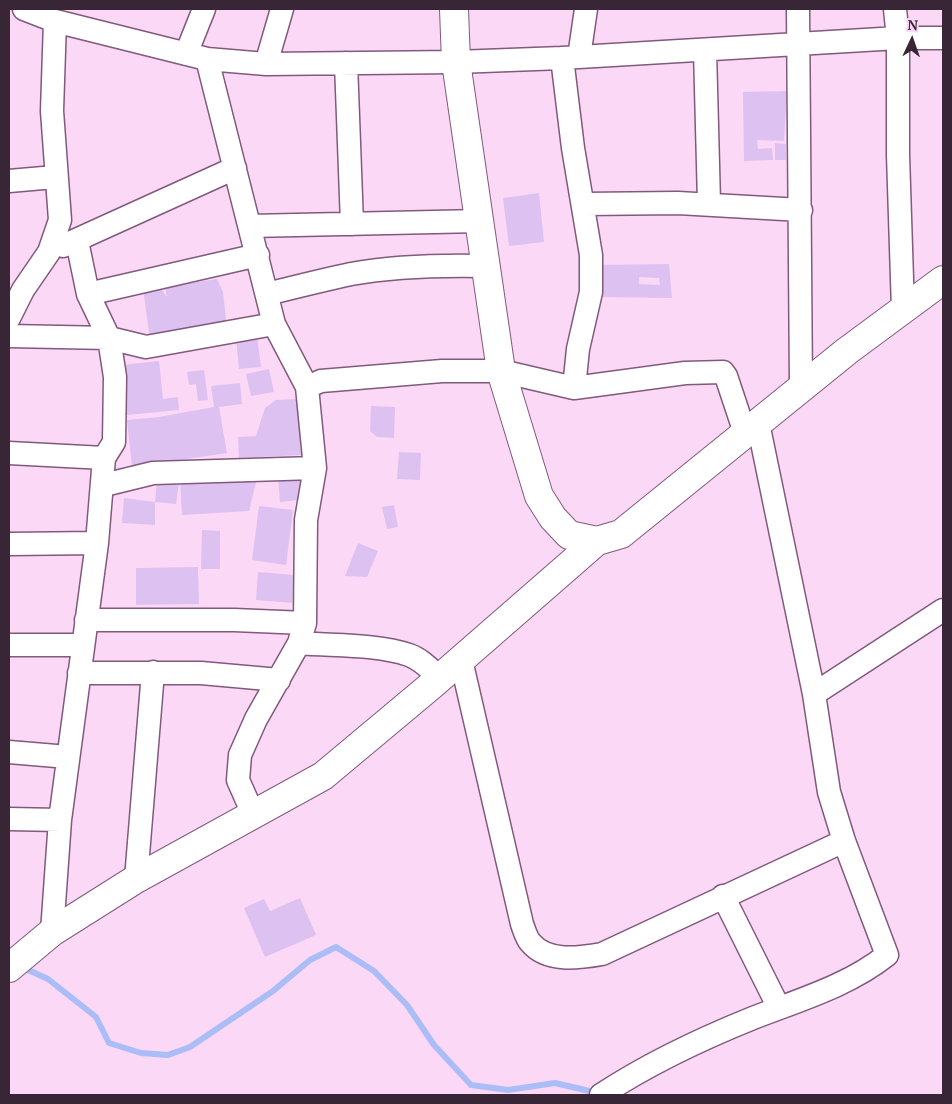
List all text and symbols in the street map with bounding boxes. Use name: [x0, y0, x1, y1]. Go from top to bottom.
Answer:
north arrow: [887, 15, 937, 65]
text: N: [907, 15, 919, 34]

